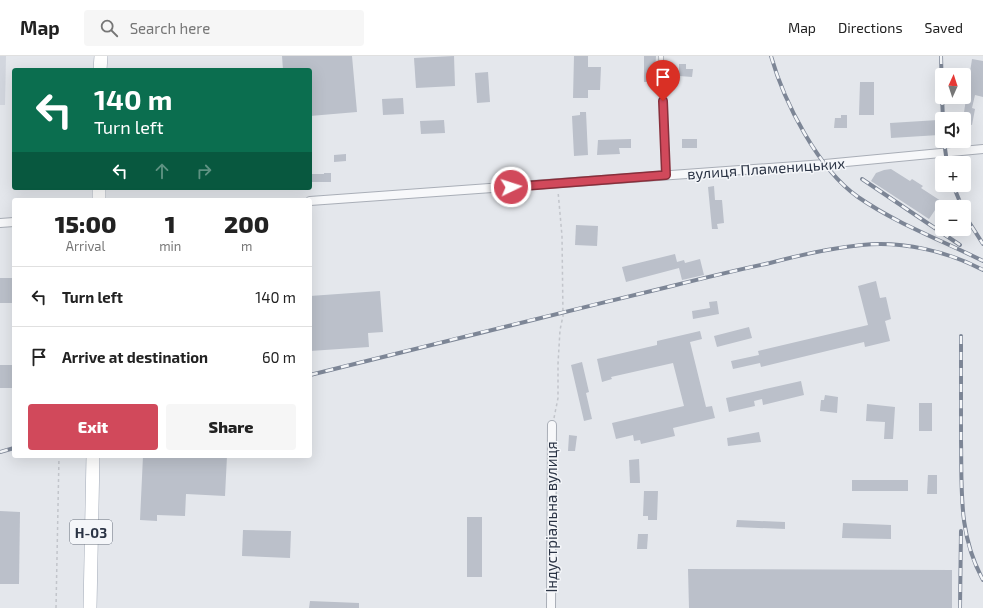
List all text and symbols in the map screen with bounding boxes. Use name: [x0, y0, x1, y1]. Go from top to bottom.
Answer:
search box: [84, 10, 364, 46]
text: Map: [20, 16, 60, 39]
icon: search: [98, 17, 120, 39]
text: Search here: [130, 19, 210, 37]
text: Map: [788, 19, 816, 36]
text: Directions: [838, 19, 903, 36]
text: Saved: [925, 19, 963, 36]
pin: [646, 60, 680, 101]
icon: arrive: [652, 66, 674, 88]
north arrow: [935, 68, 971, 104]
map controls: [935, 68, 971, 236]
text: 140 m: [94, 82, 172, 116]
icon: left: [28, 84, 80, 136]
button: sound: [935, 112, 971, 148]
text: Turn left: [94, 116, 164, 138]
street label: вулиця Пламеницьких: [686, 153, 846, 183]
button: +: [935, 156, 971, 192]
icon: left: [109, 160, 131, 182]
icon: ahead: [151, 160, 173, 182]
icon: right: [193, 160, 215, 182]
position arrow: [490, 166, 532, 208]
button: −: [935, 200, 971, 236]
text: 15:00: [55, 209, 116, 238]
text: 1: [165, 209, 176, 238]
text: 200: [224, 209, 269, 238]
text: Arrival: [66, 238, 105, 254]
text: min: [159, 238, 181, 254]
text: m: [241, 238, 252, 254]
icon: left: [28, 286, 50, 308]
text: Turn left: [62, 288, 123, 306]
text: 140 m: [255, 288, 296, 306]
icon: arrive: [28, 346, 50, 368]
text: Arrive at destination: [62, 348, 208, 366]
text: 60 m: [262, 348, 296, 366]
button: Exit: [28, 404, 158, 450]
button: Share: [166, 404, 296, 450]
street label: Індустріальна вулиця: [542, 441, 561, 593]
road number: Н-03: [70, 520, 112, 544]

